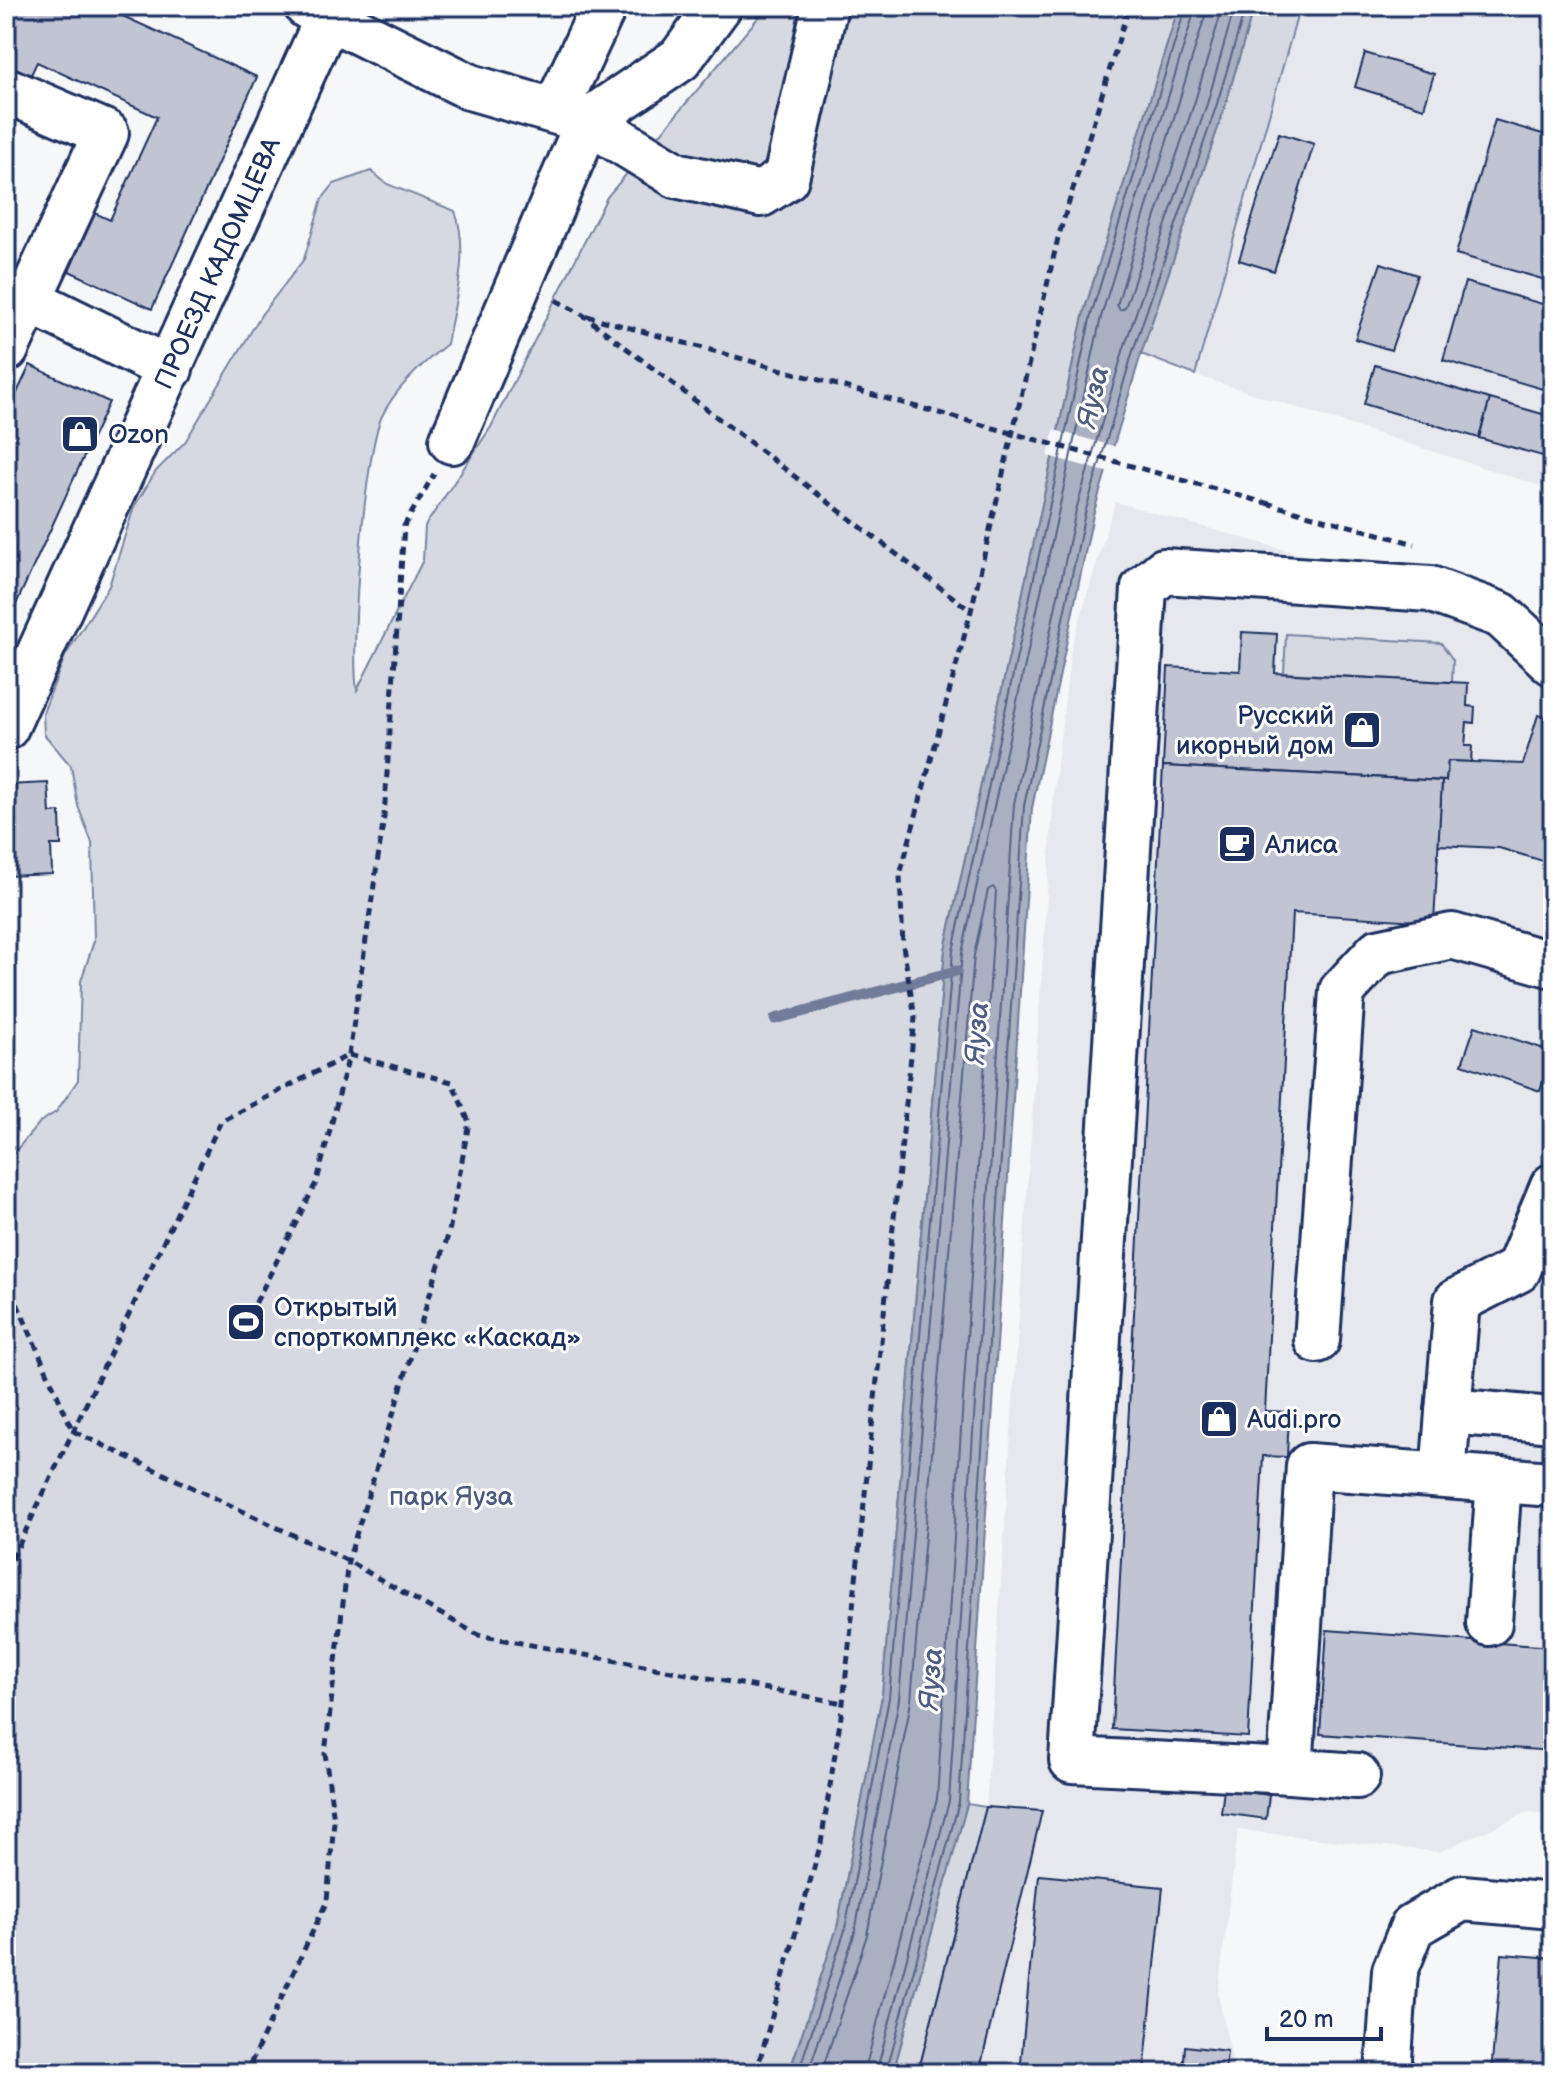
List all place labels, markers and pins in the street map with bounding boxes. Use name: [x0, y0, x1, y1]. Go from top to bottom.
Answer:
shop icon: Ozon: [59, 413, 101, 455]
place label: Ozon: [108, 420, 169, 451]
place label: Русский икорный дом: [1176, 701, 1334, 762]
shop icon: Русский икорный дом: [1341, 709, 1383, 751]
cafe icon: Алиса: [1216, 823, 1258, 865]
place label: Алиса: [1264, 830, 1338, 861]
place label: Открытый спорткомплекс «Каскад»: [274, 1293, 581, 1354]
sports icon: Открытый спорткомплекс «Каскад»: [225, 1301, 267, 1343]
shop icon: Audi.pro: [1198, 1398, 1240, 1440]
place label: Audi.pro: [1247, 1405, 1342, 1436]

